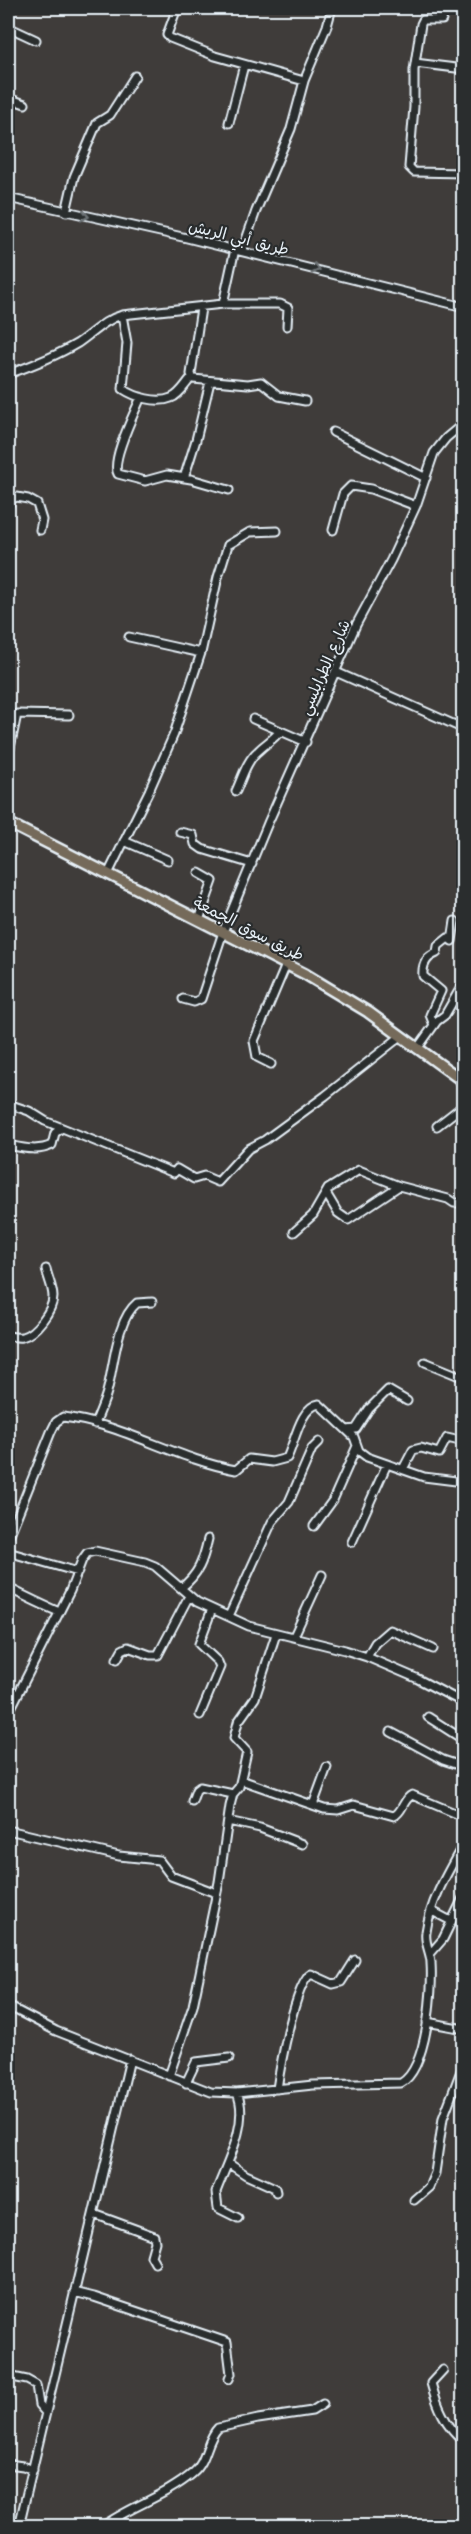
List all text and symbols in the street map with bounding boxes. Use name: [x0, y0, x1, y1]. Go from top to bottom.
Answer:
one-way arrow: [80, 208, 90, 221]
street label: طريق أبي الريش: [186, 215, 291, 264]
one-way arrow: [311, 262, 321, 275]
street label: شارع الطرابلسي: [294, 616, 359, 720]
street label: طريق سوق الجمعة: [190, 891, 308, 965]

